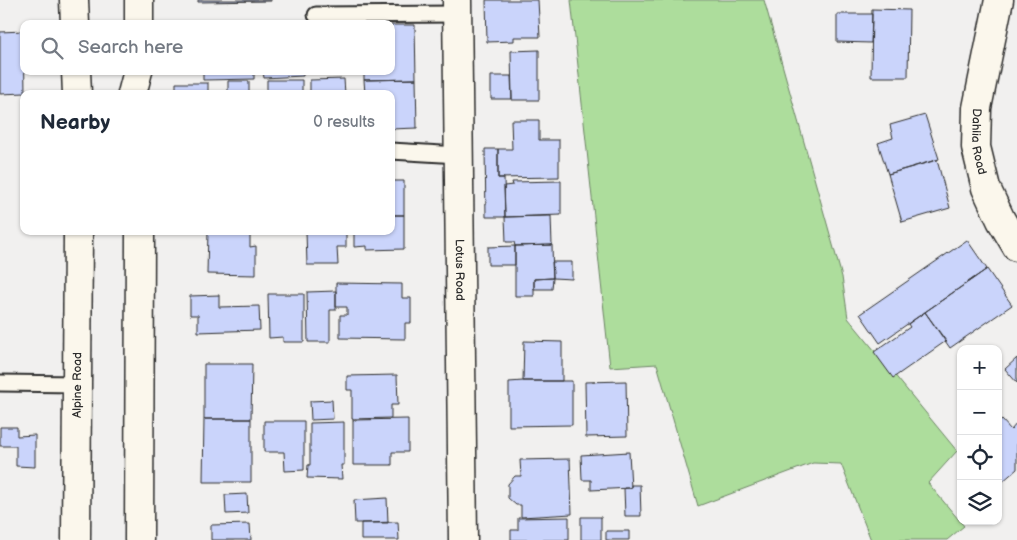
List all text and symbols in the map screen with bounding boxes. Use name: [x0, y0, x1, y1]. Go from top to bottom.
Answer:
search box: [20, 20, 395, 75]
icon: search: [38, 34, 66, 62]
text: Search here: [78, 36, 183, 59]
street label: Dahlia Road: [968, 108, 990, 176]
text: Nearby: [40, 110, 110, 135]
text: 0 results: [313, 113, 375, 132]
street label: Lotus Road: [452, 239, 468, 301]
map controls: [957, 345, 1002, 525]
button: +: [957, 345, 1002, 390]
street label: Alpine Road: [69, 352, 85, 418]
button: −: [957, 390, 1002, 435]
button: locate: [957, 435, 1002, 480]
button: layers: [957, 480, 1002, 525]

